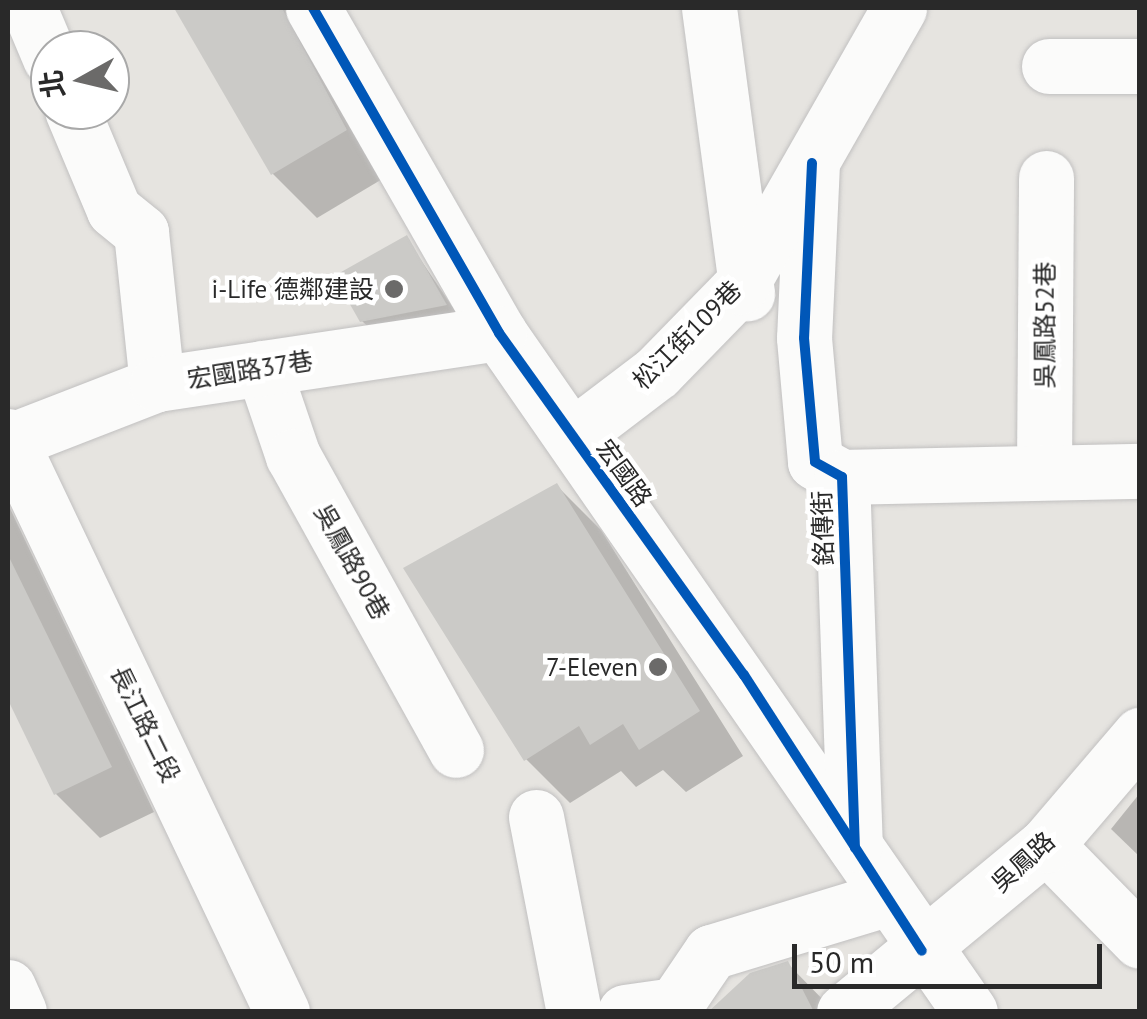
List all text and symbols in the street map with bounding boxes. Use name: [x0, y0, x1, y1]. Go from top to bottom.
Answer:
north arrow: [30, 30, 130, 130]
text: 北: [32, 68, 72, 100]
street label: 吳鳳路52巷: [1030, 261, 1060, 389]
place label: i-Life 德鄰建設: [212, 274, 374, 304]
street label: 松江街109巷: [627, 275, 747, 395]
marker: i-Life 德鄰建設: [383, 278, 405, 300]
street label: 宏國路37巷: [185, 345, 315, 395]
street label: 宏國路: [590, 434, 658, 512]
street label: 銘傳街: [807, 490, 839, 566]
street label: 吳鳳路90巷: [308, 499, 396, 625]
place label: 7-Eleven: [546, 652, 638, 682]
marker: 7-Eleven: [647, 656, 669, 678]
street label: 長江路二段: [104, 661, 186, 787]
street label: 吳鳳路: [985, 826, 1061, 898]
scale bar: [797, 924, 1107, 986]
text: 50 m: [809, 942, 874, 981]

